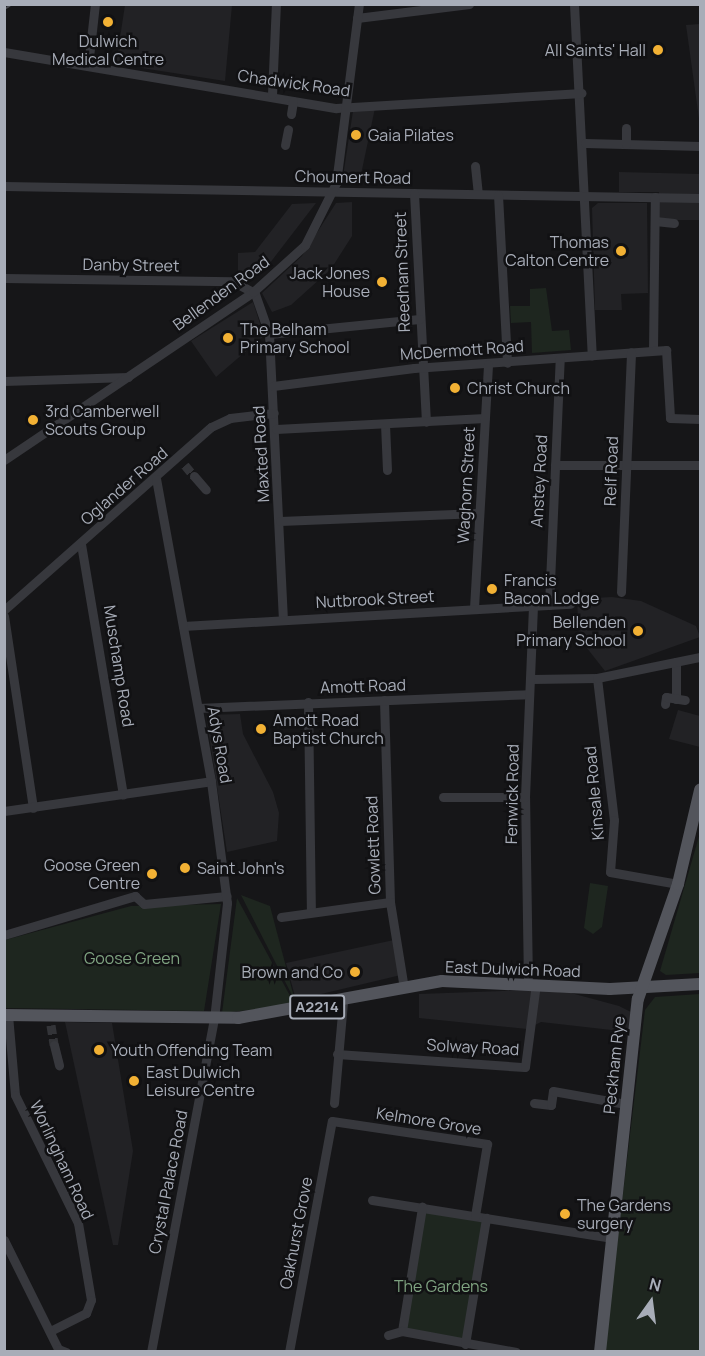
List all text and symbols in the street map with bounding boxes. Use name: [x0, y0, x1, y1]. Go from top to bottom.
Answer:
marker: Dulwich Medical Centre: [101, 15, 115, 29]
place label: Dulwich Medical Centre: [52, 31, 164, 69]
place label: All Saints' Hall: [545, 40, 646, 60]
marker: All Saints' Hall: [651, 43, 665, 57]
street label: Chadwick Road: [237, 66, 351, 100]
place label: Gaia Pilates: [368, 125, 454, 145]
marker: Gaia Pilates: [349, 128, 363, 142]
street label: Choumert Road: [295, 166, 411, 188]
street label: Reedham Street: [390, 211, 414, 333]
place label: Thomas Calton Centre: [505, 232, 609, 270]
marker: Thomas Calton Centre: [614, 244, 628, 258]
street label: Bellenden Road: [169, 252, 273, 334]
street label: Danby Street: [82, 255, 180, 275]
place label: Jack Jones House: [290, 263, 370, 301]
marker: Jack Jones House: [375, 275, 389, 289]
place label: The Belham Primary School: [240, 319, 350, 357]
marker: The Belham Primary School: [221, 331, 235, 345]
street label: McDermott Road: [399, 336, 525, 364]
place label: Christ Church: [467, 378, 570, 398]
marker: Christ Church: [448, 381, 462, 395]
place label: 3rd Camberwell Scouts Group: [45, 401, 159, 439]
street label: Maxted Road: [249, 405, 273, 503]
marker: 3rd Camberwell Scouts Group: [26, 413, 40, 427]
street label: Waghorn Street: [453, 426, 479, 544]
street label: Anstey Road: [527, 434, 551, 528]
street label: Relf Road: [600, 436, 622, 506]
street label: Oglander Road: [77, 443, 171, 529]
place label: Francis Bacon Lodge: [504, 570, 599, 608]
marker: Francis Bacon Lodge: [485, 582, 499, 596]
street label: Nutbrook Street: [315, 586, 435, 612]
street label: Muschamp Road: [100, 604, 138, 728]
place label: Bellenden Primary School: [516, 612, 626, 650]
marker: Bellenden Primary School: [631, 624, 645, 638]
street label: Amott Road: [320, 675, 406, 697]
street label: Adys Road: [204, 705, 236, 785]
place label: Amott Road Baptist Church: [273, 710, 384, 748]
marker: Amott Road Baptist Church: [254, 722, 268, 736]
street label: Fenwick Road: [502, 744, 522, 844]
street label: Kinsale Road: [580, 745, 608, 841]
street label: Gowlett Road: [362, 795, 384, 895]
place label: Goose Green Centre: [44, 855, 140, 893]
place label: Saint John's: [197, 858, 284, 878]
marker: Saint John's: [178, 861, 192, 875]
marker: Goose Green Centre: [145, 867, 159, 881]
park label: Goose Green: [84, 948, 180, 968]
street label: East Dulwich Road: [445, 957, 581, 981]
place label: Brown and Co: [242, 962, 343, 982]
marker: Brown and Co: [348, 965, 362, 979]
road number: A2214: [288, 995, 346, 1019]
street label: Peckham Rye: [599, 1015, 629, 1115]
street label: Solway Road: [426, 1035, 520, 1059]
place label: Youth Offending Team: [111, 1040, 272, 1060]
marker: Youth Offending Team: [92, 1043, 106, 1057]
place label: East Dulwich Leisure Centre: [146, 1062, 255, 1100]
marker: East Dulwich Leisure Centre: [127, 1074, 141, 1088]
street label: Worlingham Road: [26, 1098, 98, 1222]
street label: Kelmore Grove: [375, 1103, 483, 1139]
street label: Crystal Palace Road: [145, 1108, 191, 1256]
street label: Oakhurst Grove: [276, 1175, 316, 1291]
place label: The Gardens surgery: [577, 1195, 671, 1233]
marker: The Gardens surgery: [558, 1207, 572, 1221]
north arrow: [621, 1272, 681, 1332]
text: N: [647, 1272, 664, 1297]
park label: The Gardens: [394, 1276, 488, 1296]

